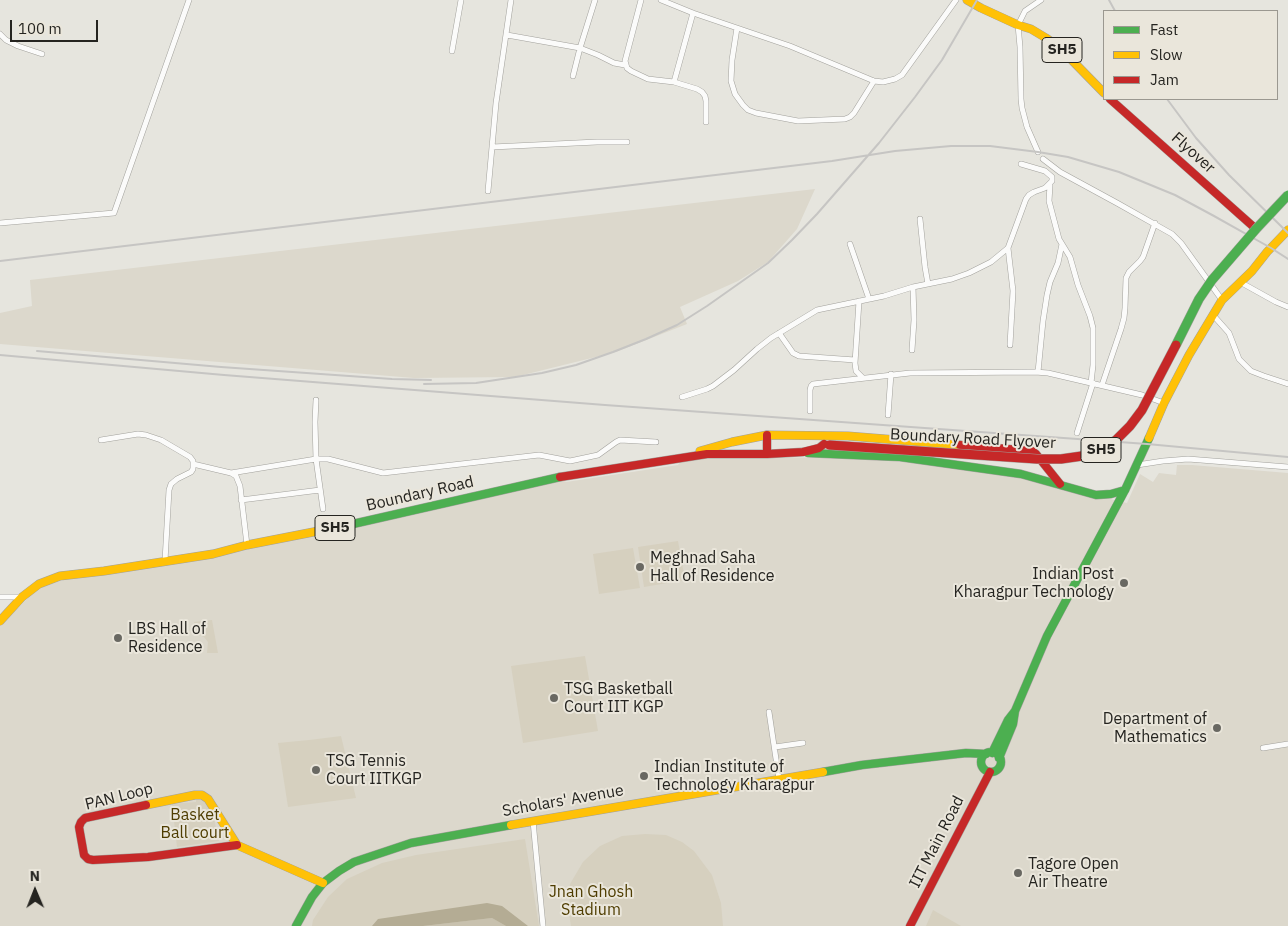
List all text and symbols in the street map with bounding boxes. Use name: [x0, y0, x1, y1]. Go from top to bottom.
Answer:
scale bar: [12, 10, 100, 42]
legend: [1103, 10, 1278, 100]
text: 100 m: [18, 19, 62, 38]
text: Fast: [1150, 20, 1178, 39]
road number: SH5: [1042, 38, 1082, 62]
text: Slow: [1150, 45, 1183, 64]
text: Jam: [1150, 70, 1179, 89]
street label: Flyover: [1167, 128, 1219, 178]
street label: Boundary Road Flyover: [890, 425, 1056, 453]
road number: SH5: [1081, 438, 1121, 462]
street label: Boundary Road: [364, 472, 476, 516]
road number: SH5: [315, 516, 355, 540]
place label: Meghnad Saha Hall of Residence: [650, 548, 775, 586]
marker: Meghnad Saha Hall of Residence: [634, 561, 646, 573]
place label: Indian Post Kharagpur Technology: [954, 564, 1114, 602]
marker: Indian Post Kharagpur Technology: [1118, 577, 1130, 589]
place label: LBS Hall of Residence: [128, 619, 206, 657]
marker: LBS Hall of Residence: [112, 632, 124, 644]
place label: TSG Basketball Court IIT KGP: [564, 679, 673, 717]
marker: TSG Basketball Court IIT KGP: [548, 692, 560, 704]
place label: Department of Mathematics: [1103, 709, 1207, 747]
marker: Department of Mathematics: [1211, 722, 1223, 734]
place label: TSG Tennis Court IITKGP: [326, 751, 422, 789]
place label: Indian Institute of Technology Kharagpur: [654, 757, 814, 795]
marker: TSG Tennis Court IITKGP: [310, 764, 322, 776]
marker: Indian Institute of Technology Kharagpur: [638, 770, 650, 782]
street label: PAN Loop: [83, 779, 155, 815]
street label: Scholars' Avenue: [501, 781, 625, 821]
street label: IIT Main Road: [906, 793, 968, 891]
park label: Basket Ball court: [161, 805, 229, 843]
place label: Tagore Open Air Theatre: [1028, 854, 1119, 892]
north arrow: [10, 866, 60, 916]
text: N: [30, 867, 40, 885]
marker: Tagore Open Air Theatre: [1012, 867, 1024, 879]
park label: Jnan Ghosh Stadium: [549, 882, 633, 920]

